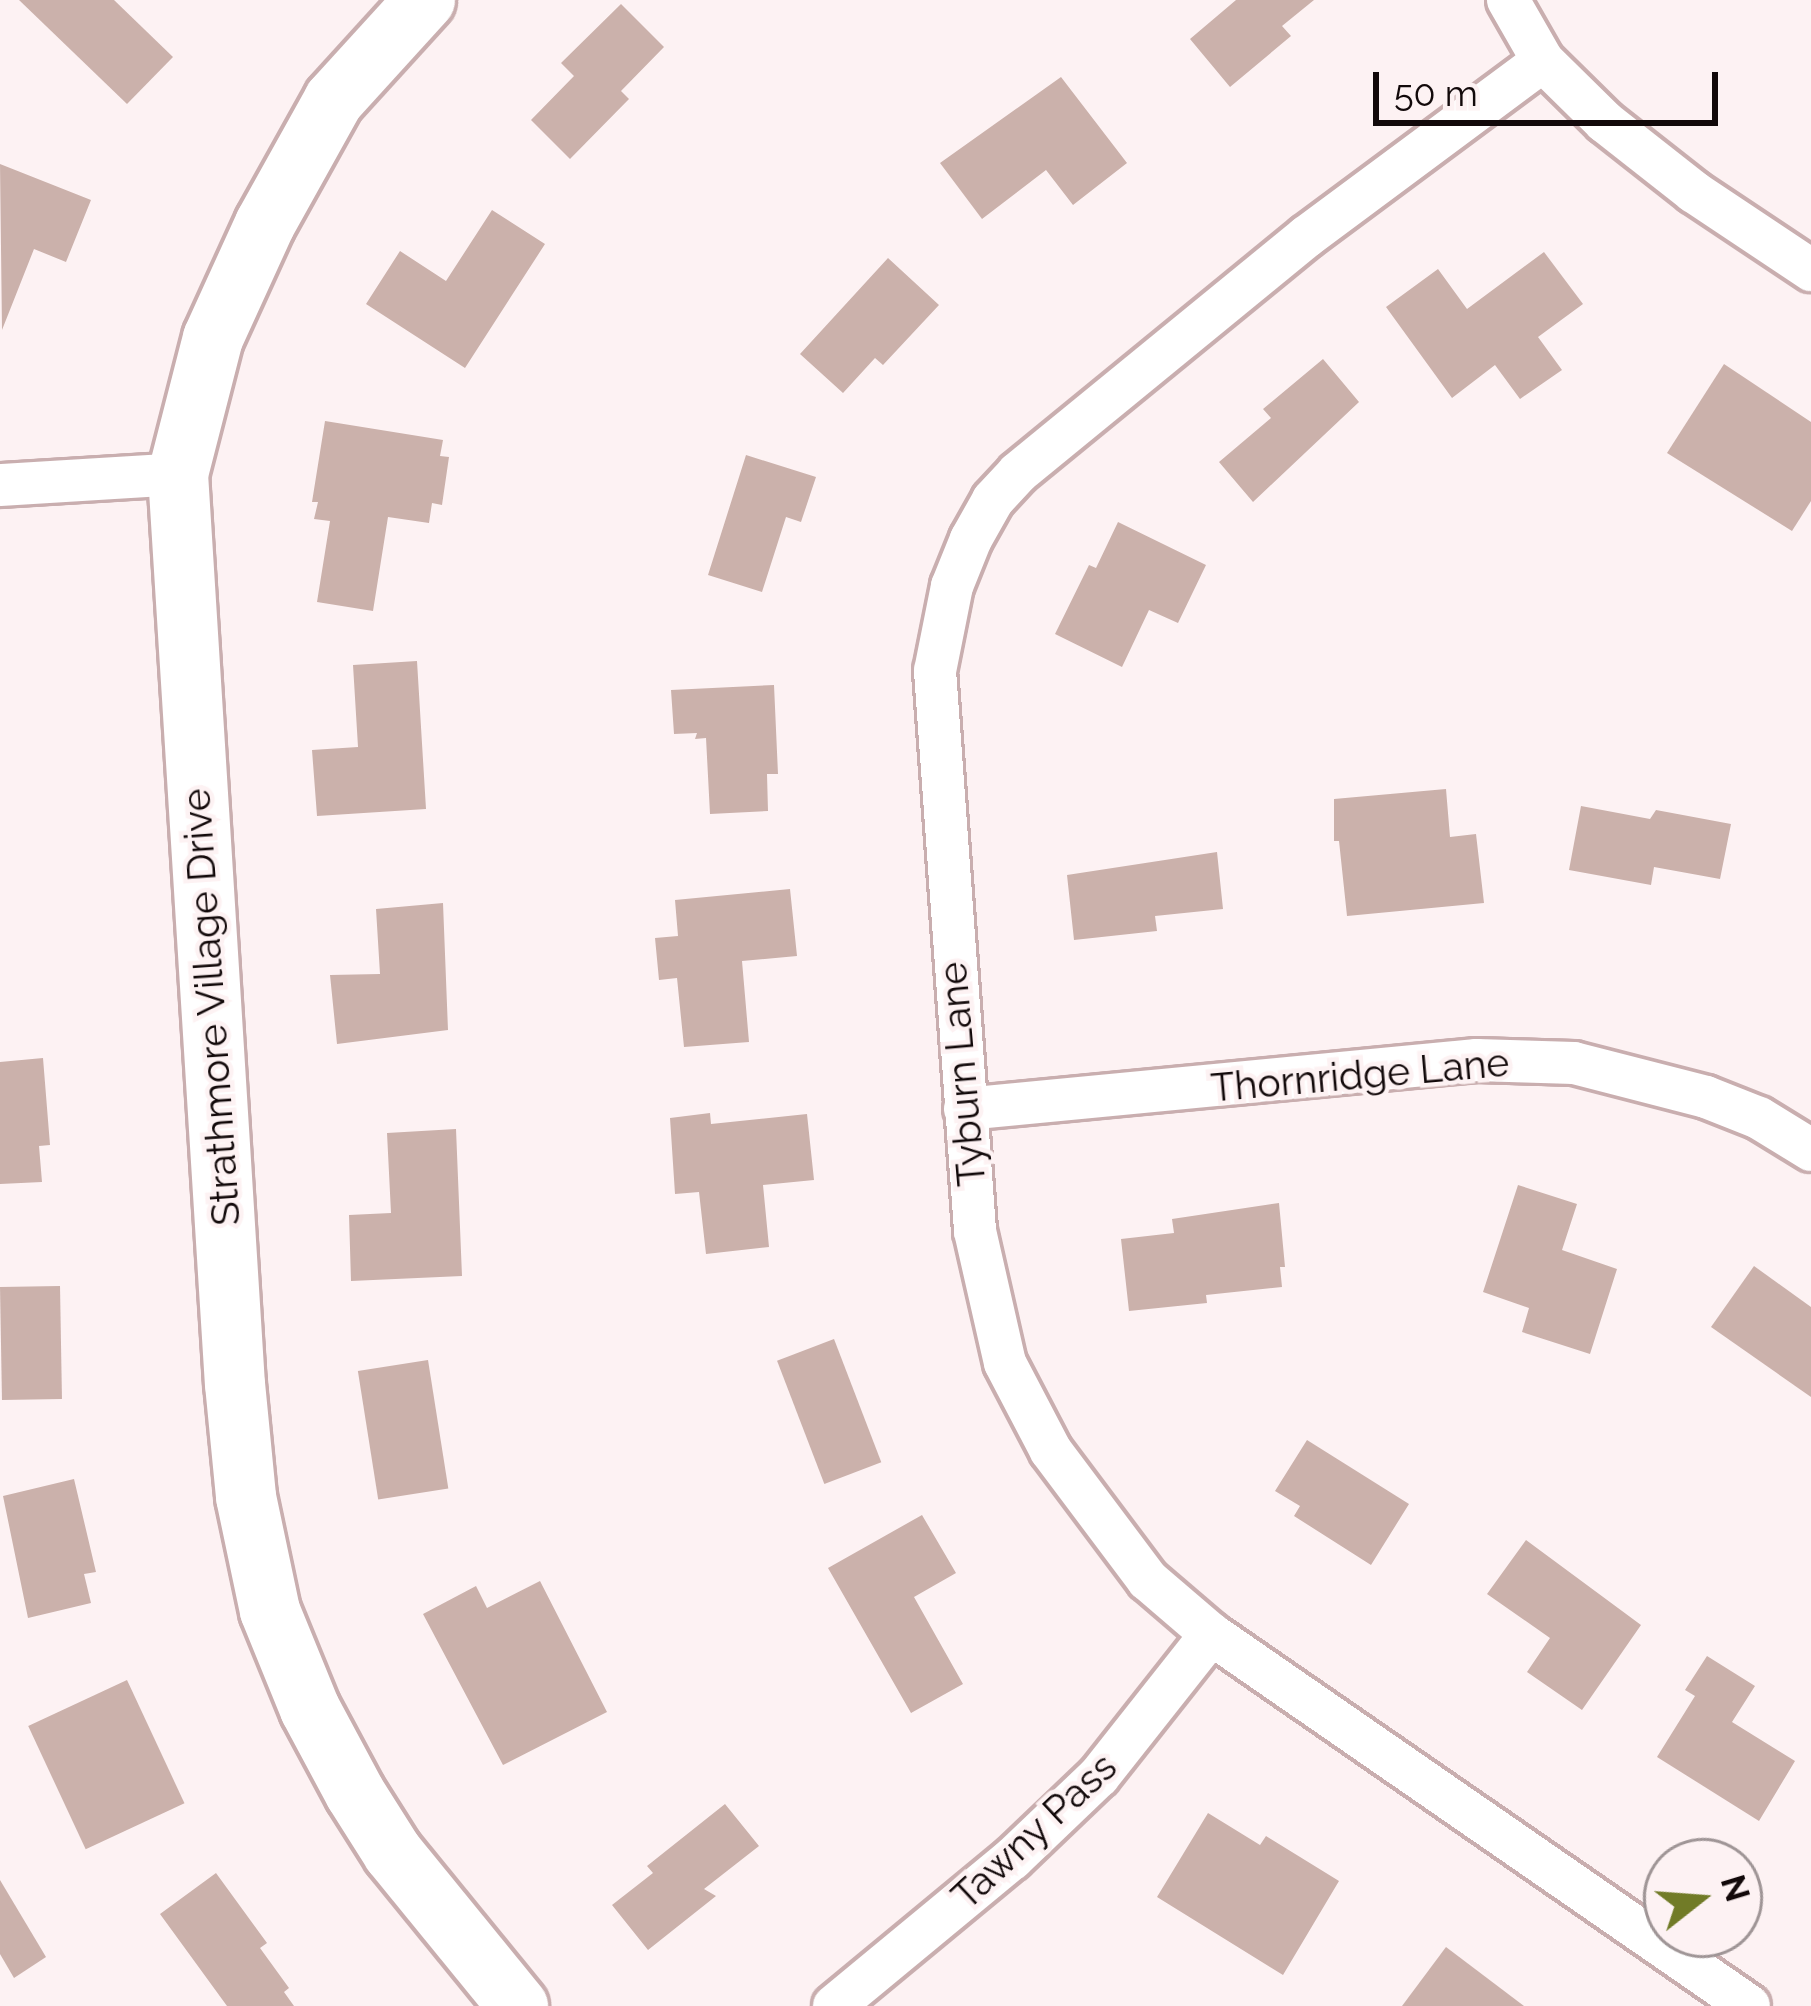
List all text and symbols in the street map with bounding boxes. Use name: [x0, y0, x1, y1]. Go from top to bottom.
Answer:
scale bar: [1379, 48, 1724, 122]
text: 50 m: [1394, 72, 1478, 114]
street label: Strathmore Village Drive: [172, 786, 250, 1228]
street label: Tyburn Lane: [929, 960, 995, 1188]
street label: Thornridge Lane: [1209, 1039, 1511, 1111]
street label: Tawny Pass: [942, 1743, 1126, 1919]
north arrow: [1643, 1838, 1763, 1958]
text: N: [1713, 1870, 1757, 1906]

